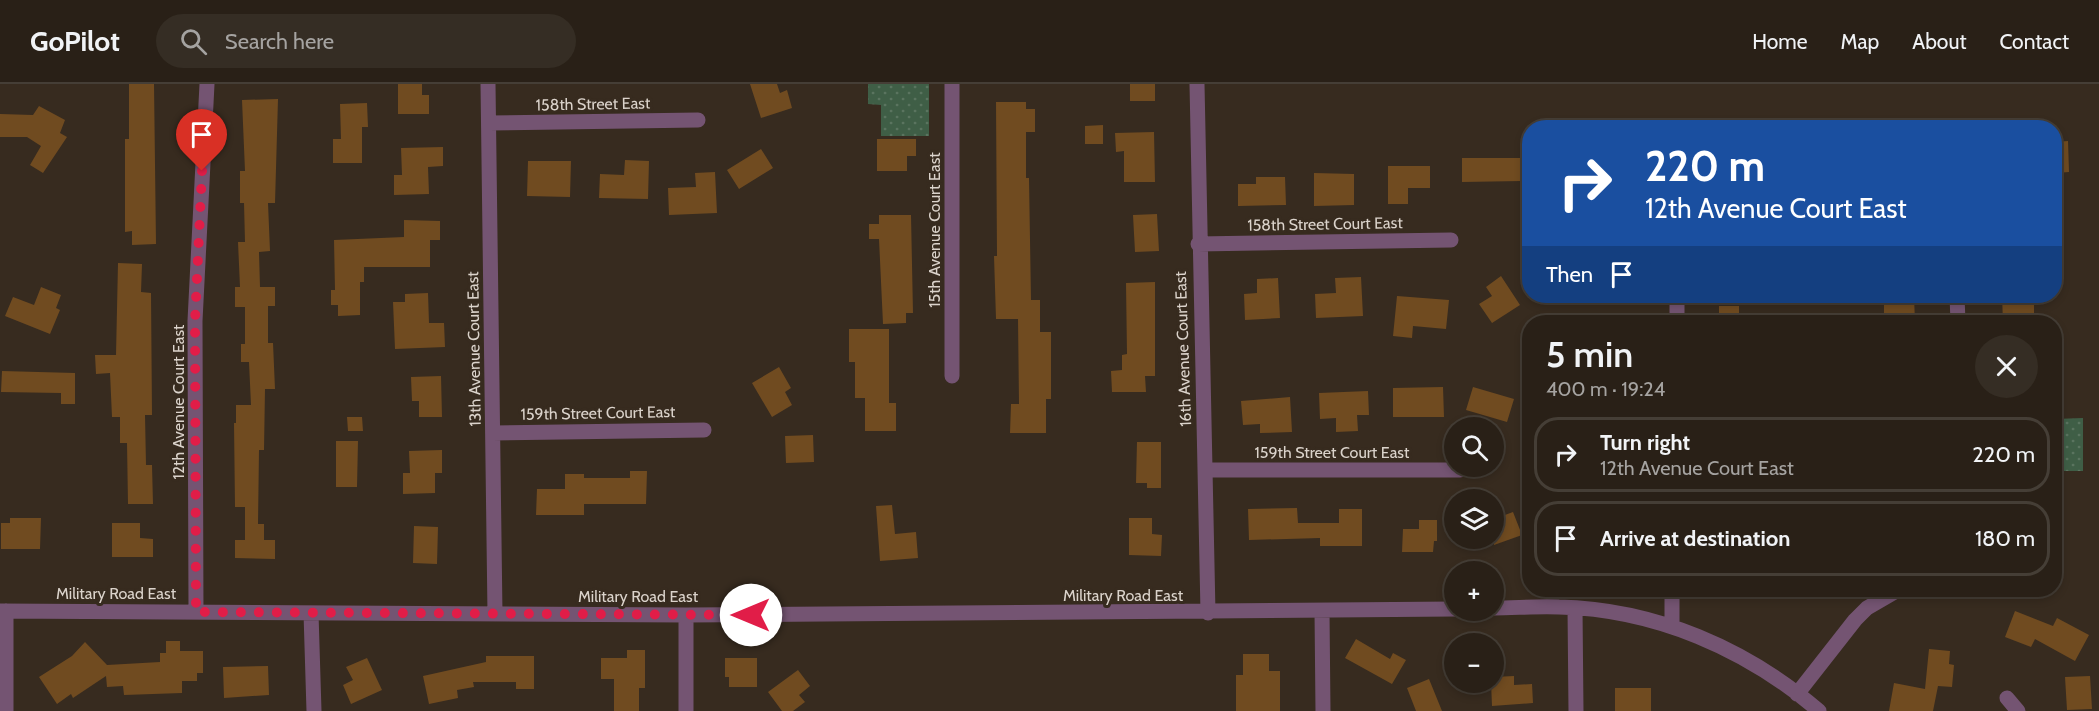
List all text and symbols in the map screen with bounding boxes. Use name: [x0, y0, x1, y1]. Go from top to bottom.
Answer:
search box: [156, 14, 576, 68]
text: GoPilot: [30, 24, 120, 58]
icon: search: [177, 25, 210, 58]
text: Search here: [225, 28, 334, 55]
text: Home: [1752, 29, 1808, 54]
text: Map: [1841, 29, 1879, 54]
text: About: [1912, 29, 1966, 54]
text: Contact: [1999, 29, 2069, 54]
street label: 158th Street East: [536, 93, 651, 114]
pin: [176, 109, 227, 171]
icon: arrive: [185, 118, 218, 151]
text: 220 m: [1645, 140, 1765, 192]
icon: right: [1546, 144, 1624, 222]
street label: 15th Avenue Court East: [925, 152, 944, 308]
text: 12th Avenue Court East: [1645, 192, 1907, 225]
street label: 158th Street Court East: [1247, 213, 1403, 235]
icon: arrive: [1605, 258, 1638, 291]
text: Then: [1546, 261, 1593, 288]
street label: 16th Avenue Court East: [1171, 270, 1195, 427]
street label: 13th Avenue Court East: [463, 271, 485, 427]
street label: 12th Avenue Court East: [169, 324, 188, 480]
text: 5 min: [1546, 332, 1633, 376]
button: close: [1975, 335, 2038, 398]
text: 400 m · 19:24: [1546, 377, 1665, 401]
street label: 159th Street Court East: [520, 402, 676, 424]
map controls: [1444, 417, 1504, 693]
button: search: [1444, 417, 1504, 477]
text: Turn right: [1600, 429, 1690, 456]
icon: right: [1549, 438, 1582, 471]
text: 220 m: [1972, 441, 2035, 468]
street label: 159th Street Court East: [1255, 443, 1410, 462]
text: 12th Avenue Court East: [1600, 456, 1794, 480]
button: layers: [1444, 489, 1504, 549]
icon: arrive: [1549, 522, 1582, 555]
text: Arrive at destination: [1600, 525, 1790, 552]
text: 180 m: [1975, 525, 2035, 552]
button: +: [1444, 561, 1504, 621]
position arrow: [719, 583, 783, 647]
street label: Military Road East: [56, 584, 177, 603]
street label: Military Road East: [1063, 586, 1184, 605]
street label: Military Road East: [578, 587, 699, 606]
button: −: [1444, 633, 1504, 693]

